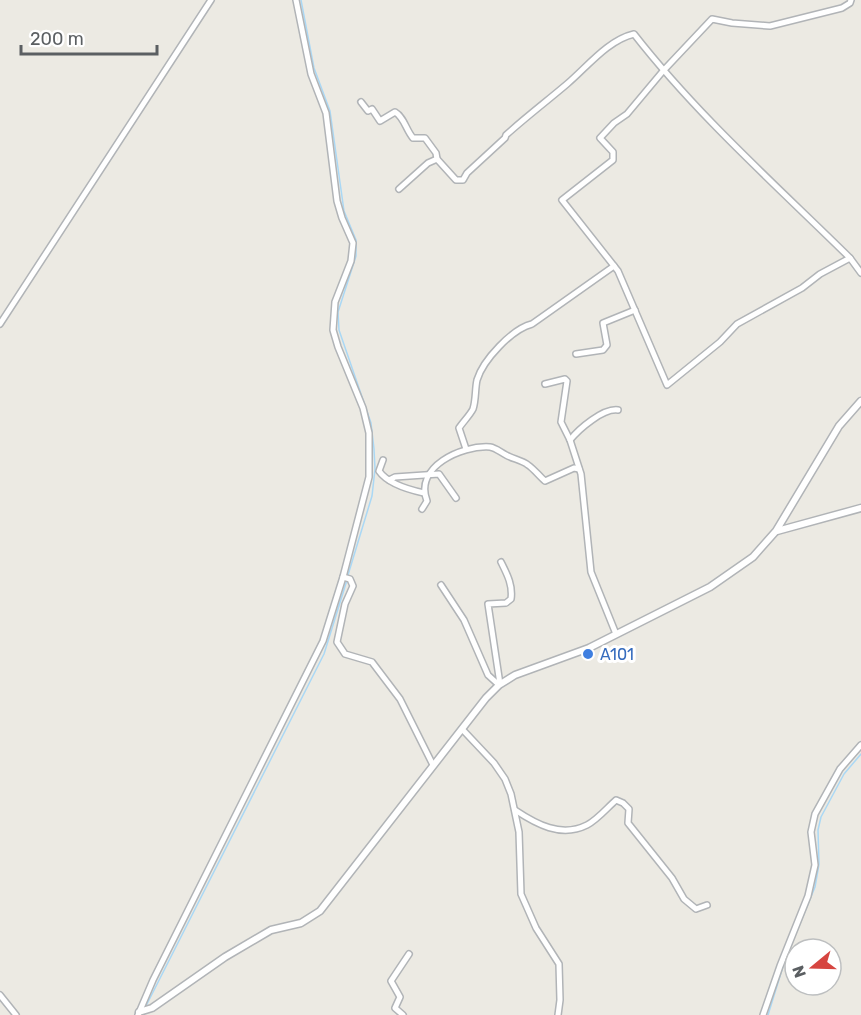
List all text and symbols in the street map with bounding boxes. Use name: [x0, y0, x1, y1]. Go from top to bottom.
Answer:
scale bar: [21, 18, 158, 56]
text: 200 m: [30, 28, 84, 50]
place label: A101: [600, 645, 634, 664]
marker: A101: [581, 647, 595, 661]
north arrow: [783, 937, 843, 997]
text: N: [788, 963, 810, 980]

